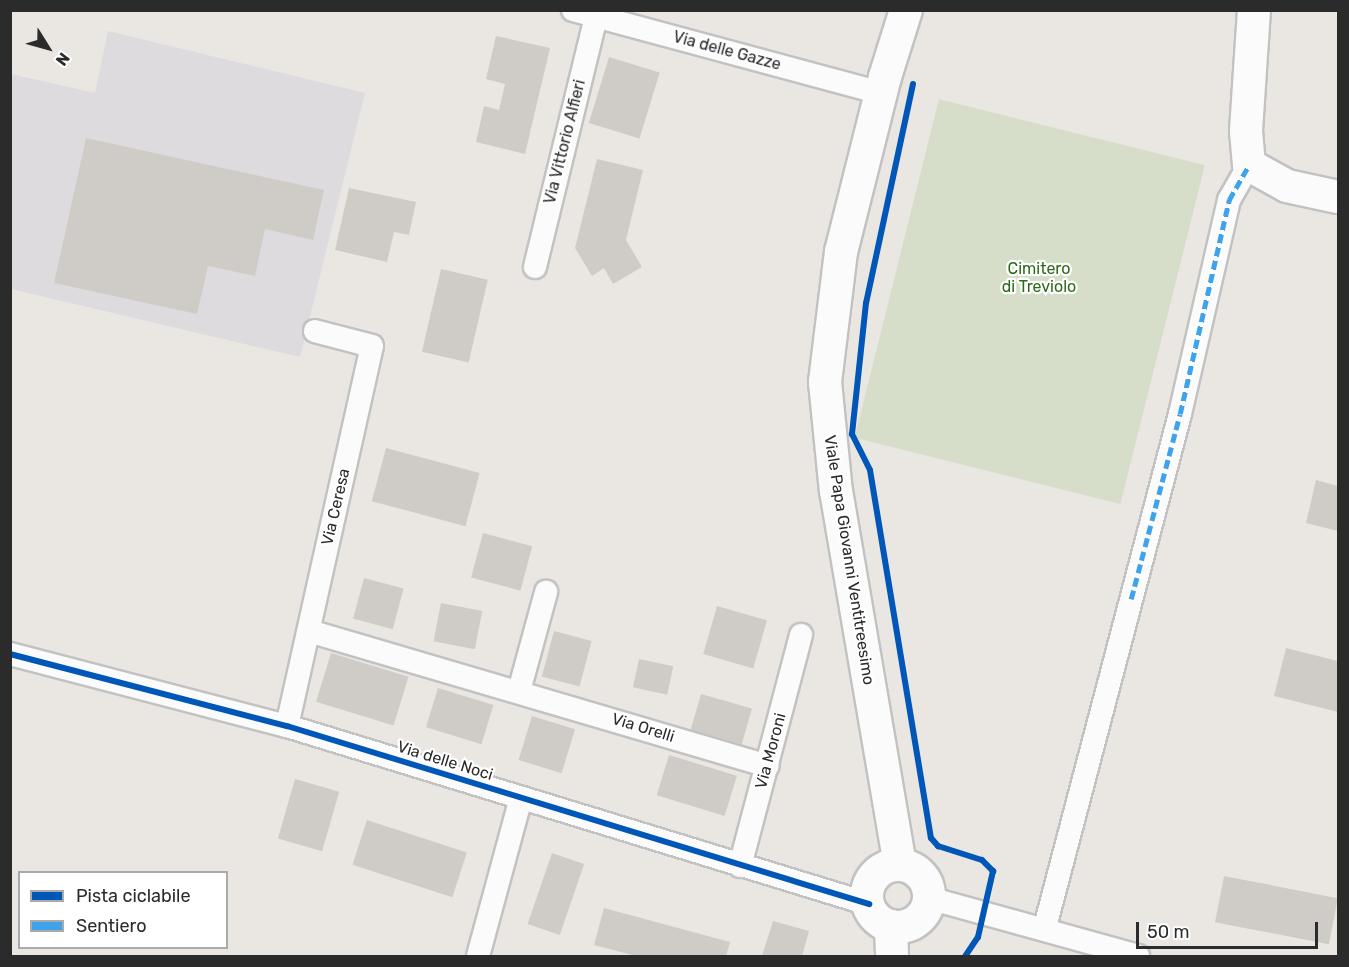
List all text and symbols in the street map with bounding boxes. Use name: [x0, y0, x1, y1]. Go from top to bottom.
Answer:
north arrow: [18, 18, 78, 78]
street label: Via delle Gazze: [671, 27, 783, 75]
text: N: [52, 49, 74, 69]
street label: Via Vittorio Alfieri: [540, 77, 590, 207]
park label: Cimitero di Treviolo: [1002, 259, 1076, 297]
street label: Viale Papa Giovanni Ventitreesimo: [820, 433, 878, 687]
street label: Via Ceresa: [318, 467, 354, 547]
street label: Via Orelli: [609, 709, 677, 747]
street label: Via Moroni: [752, 711, 790, 791]
street label: Via delle Noci: [395, 737, 495, 785]
legend: [18, 871, 228, 949]
text: Pista ciclabile: [76, 885, 191, 907]
scale bar: [1139, 910, 1320, 948]
text: Sentiero: [76, 915, 147, 937]
text: 50 m: [1147, 921, 1190, 943]

